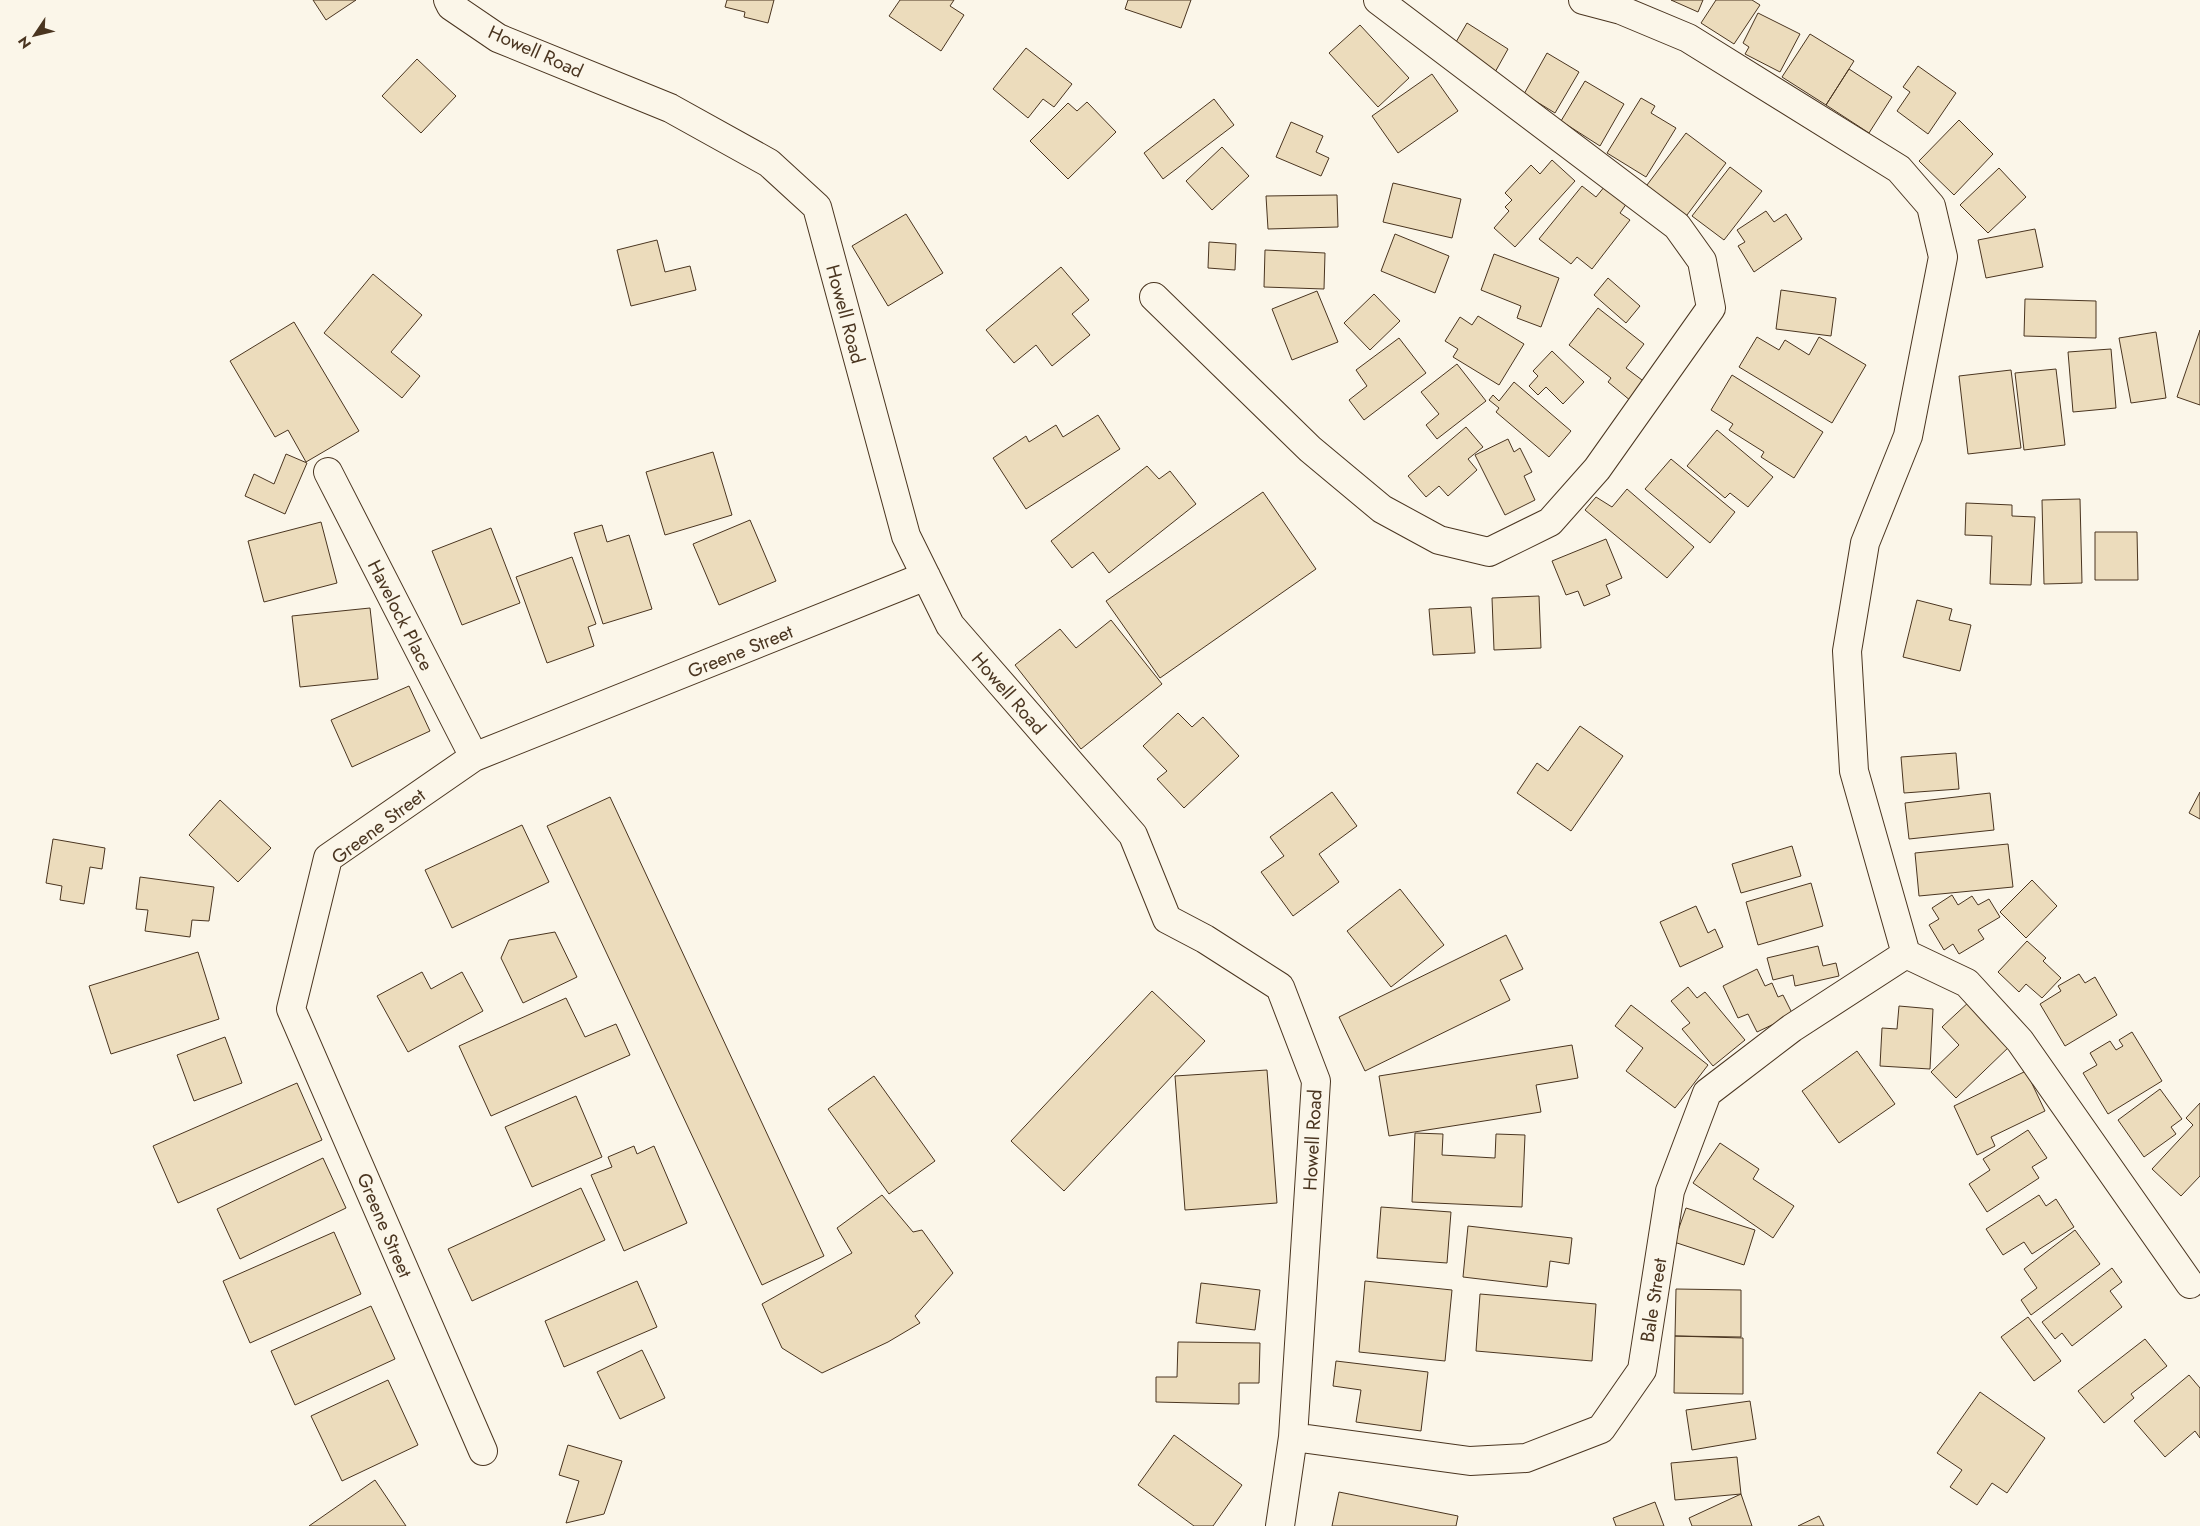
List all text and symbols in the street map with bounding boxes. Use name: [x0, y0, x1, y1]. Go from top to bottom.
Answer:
north arrow: [10, 10, 60, 60]
street label: Howell Road: [484, 18, 588, 84]
text: N: [13, 32, 36, 53]
street label: Howell Road: [819, 262, 872, 367]
street label: Havelock Place: [361, 555, 440, 676]
street label: Greene Street: [684, 618, 797, 685]
street label: Howell Road: [965, 646, 1052, 740]
street label: Greene Street: [326, 782, 431, 871]
street label: Howell Road: [1296, 1089, 1329, 1191]
street label: Greene Street: [350, 1169, 419, 1282]
street label: Bale Street: [1634, 1256, 1674, 1344]

